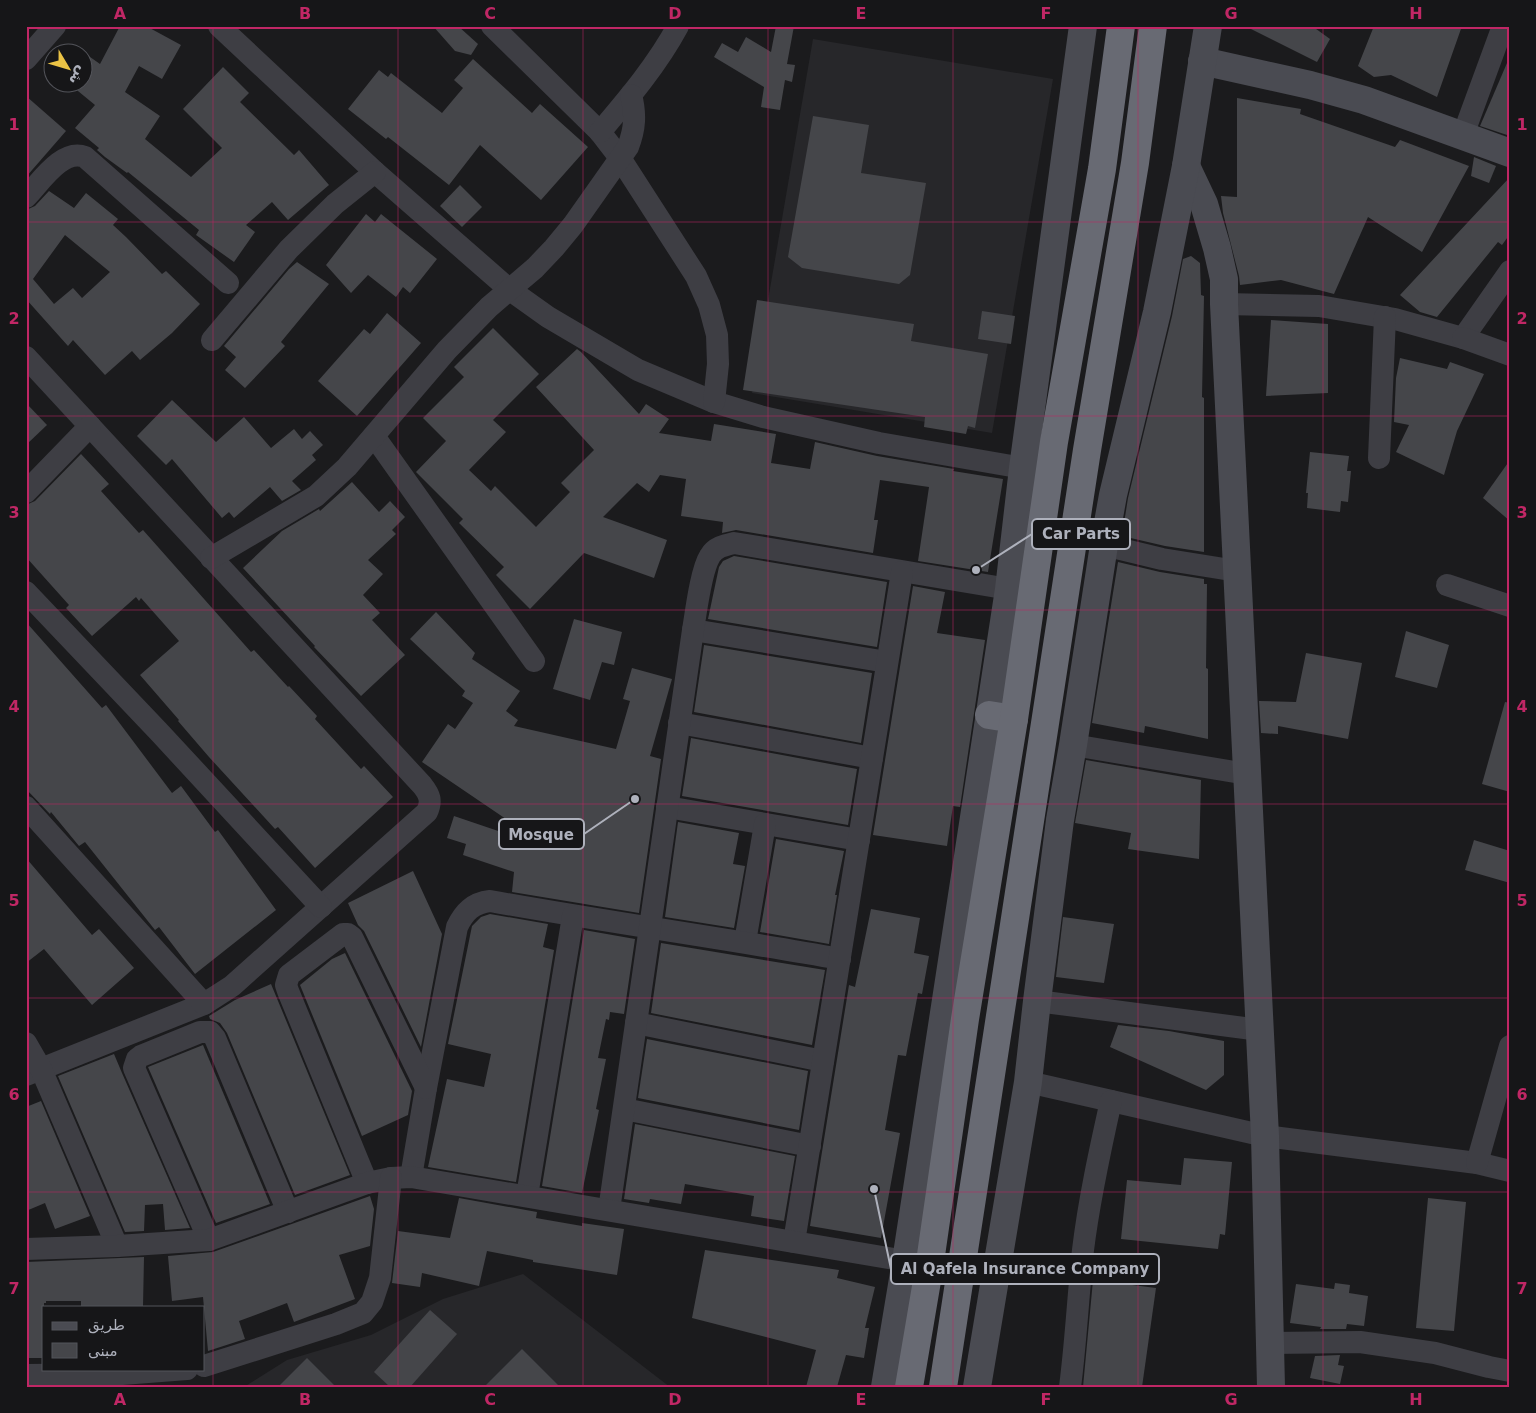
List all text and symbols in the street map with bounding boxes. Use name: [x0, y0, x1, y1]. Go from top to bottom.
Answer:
text: A: [114, 4, 127, 23]
text: B: [299, 4, 311, 23]
text: C: [484, 4, 496, 23]
text: D: [668, 4, 682, 23]
text: E: [856, 4, 866, 23]
text: F: [1041, 4, 1051, 23]
text: G: [1224, 4, 1238, 23]
text: H: [1409, 4, 1423, 23]
north arrow: [42, 42, 92, 92]
text: ش: [66, 63, 90, 89]
text: 1: [8, 115, 20, 134]
text: 1: [1516, 115, 1528, 134]
text: 2: [8, 309, 20, 328]
text: 2: [1516, 309, 1528, 328]
text: 3: [8, 503, 20, 522]
text: 3: [1516, 503, 1528, 522]
callout: Car Parts: [1032, 519, 1130, 549]
text: Car Parts: [1042, 525, 1120, 543]
text: 4: [8, 697, 20, 716]
text: 4: [1516, 697, 1528, 716]
callout: Mosque: [499, 819, 584, 849]
text: Mosque: [508, 826, 574, 844]
text: 5: [8, 891, 20, 910]
text: 5: [1516, 891, 1528, 910]
text: 6: [8, 1085, 20, 1104]
text: 6: [1516, 1085, 1528, 1104]
callout: Al Qafela Insurance Company: [891, 1254, 1159, 1284]
text: Al Qafela Insurance Company: [901, 1260, 1150, 1278]
text: 7: [8, 1279, 20, 1298]
text: 7: [1516, 1279, 1528, 1298]
legend: [42, 1306, 205, 1370]
text: طريق: [88, 1316, 125, 1334]
text: مبنى: [88, 1342, 118, 1360]
text: A: [114, 1390, 127, 1409]
text: B: [299, 1390, 311, 1409]
text: C: [484, 1390, 496, 1409]
text: D: [668, 1390, 682, 1409]
text: E: [856, 1390, 866, 1409]
text: F: [1041, 1390, 1051, 1409]
text: G: [1224, 1390, 1238, 1409]
text: H: [1409, 1390, 1423, 1409]

